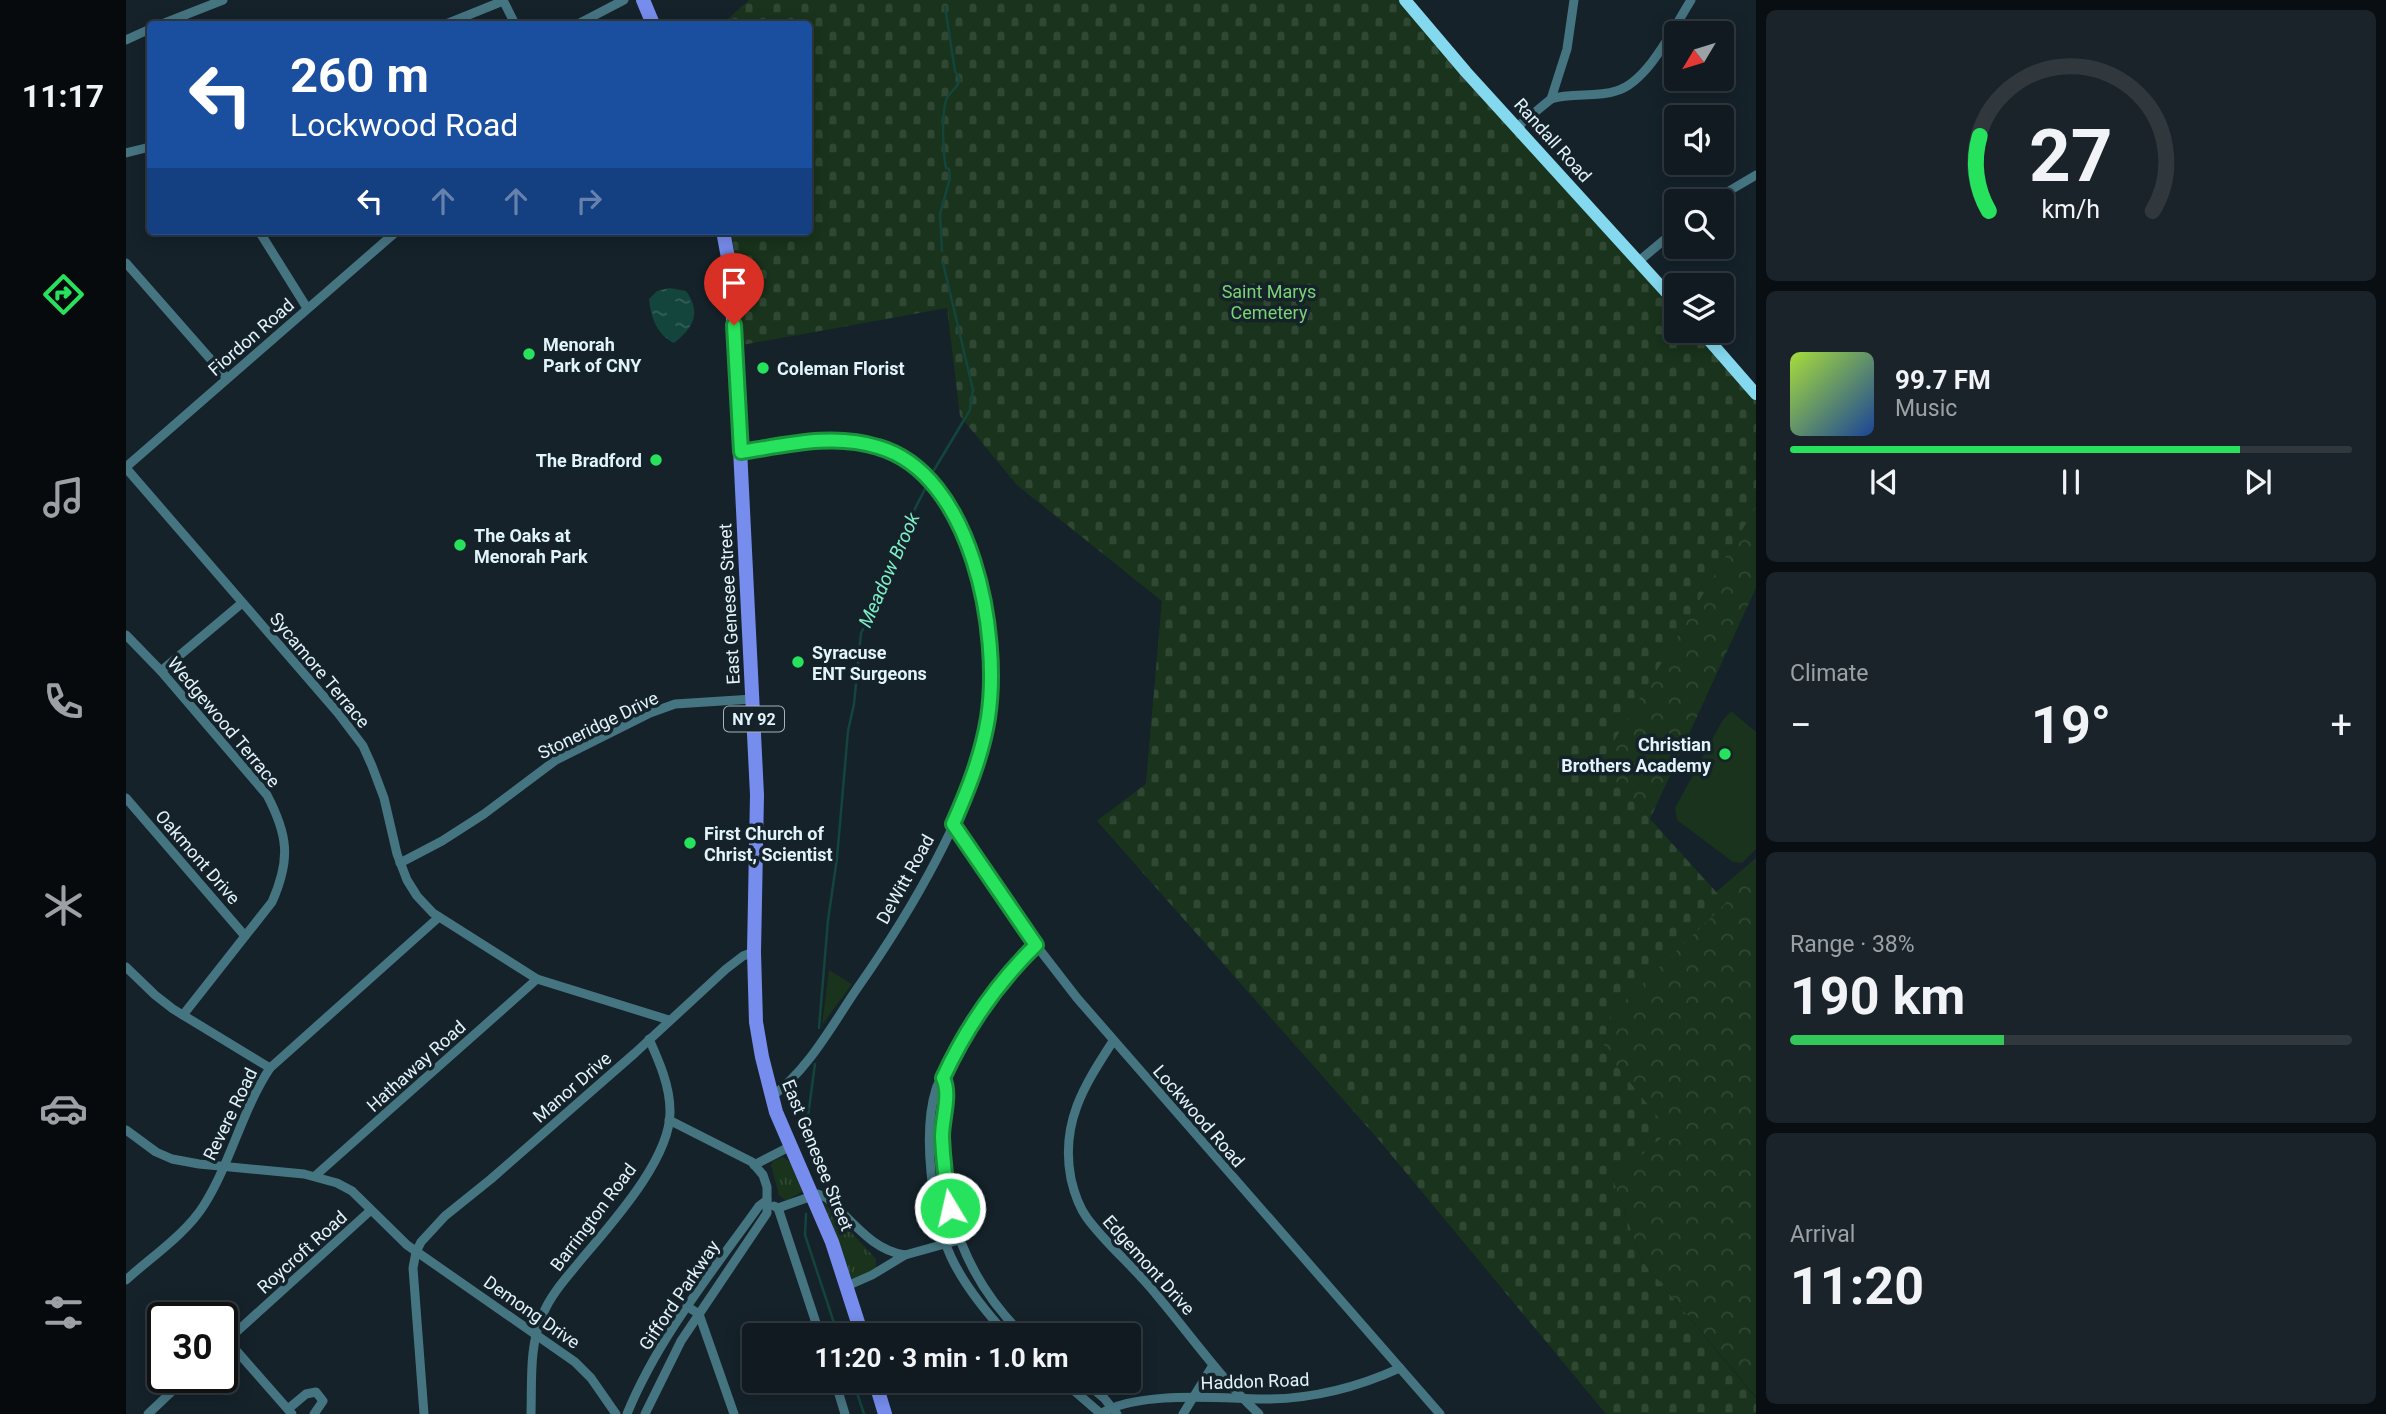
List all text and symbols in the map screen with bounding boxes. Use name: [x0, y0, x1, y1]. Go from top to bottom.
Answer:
north arrow: [1664, 21, 1734, 91]
map controls: [1664, 21, 1734, 343]
text: 260 m: [290, 47, 429, 104]
icon: left: [175, 49, 266, 140]
text: 11:17: [22, 77, 104, 115]
street label: Randall Road: [1510, 94, 1596, 186]
button: sound: [1664, 105, 1734, 175]
text: Lockwood Road: [290, 106, 518, 144]
text: 27: [2029, 114, 2113, 200]
icon: left: [351, 182, 389, 220]
icon: ahead: [424, 182, 462, 220]
icon: ahead: [497, 182, 535, 220]
icon: right: [570, 182, 608, 220]
button: search: [1664, 189, 1734, 259]
text: km/h: [2042, 195, 2100, 224]
pin: [704, 253, 764, 325]
icon: arrive: [715, 264, 753, 302]
icon: directions: [39, 270, 88, 319]
button: layers: [1664, 273, 1734, 343]
park label: Saint Marys Cemetery: [1222, 281, 1316, 323]
street label: Fiordon Road: [204, 294, 298, 380]
place label: Menorah Park of CNY: [543, 334, 642, 376]
marker: Menorah Park of CNY: [521, 346, 537, 362]
place label: Coleman Florist: [777, 358, 905, 379]
marker: Coleman Florist: [755, 360, 771, 376]
text: 99.7 FM: [1895, 365, 1991, 395]
text: Music: [1895, 395, 1957, 422]
place label: The Bradford: [536, 450, 642, 471]
marker: The Bradford: [648, 452, 664, 468]
icon: previous: [1865, 463, 1903, 501]
icon: pause: [2052, 463, 2090, 501]
icon: next: [2239, 463, 2277, 501]
icon: music: [39, 473, 88, 522]
water label: Meadow Brook: [853, 508, 925, 631]
street label: East Genesee Street: [714, 523, 744, 685]
place label: The Oaks at Menorah Park: [474, 525, 588, 567]
marker: The Oaks at Menorah Park: [452, 537, 468, 553]
street label: Sycamore Terrace: [266, 608, 374, 732]
place label: Syracuse ENT Surgeons: [812, 642, 927, 684]
street label: Wedgewood Terrace: [163, 653, 285, 791]
marker: Syracuse ENT Surgeons: [790, 654, 806, 670]
text: Climate: [1790, 660, 1869, 687]
icon: phone: [39, 677, 88, 726]
street label: Stoneridge Drive: [534, 687, 662, 763]
text: 19°: [2031, 695, 2111, 756]
text: −: [1790, 703, 1812, 747]
text: +: [2330, 703, 2352, 747]
road number: NY 92: [724, 706, 784, 732]
place label: Christian Brothers Academy: [1561, 734, 1712, 776]
marker: Christian Brothers Academy: [1717, 746, 1733, 762]
street label: Oakmont Drive: [151, 806, 245, 908]
place label: First Church of Christ, Scientist: [704, 823, 833, 865]
street label: DeWitt Road: [872, 831, 938, 927]
marker: First Church of Christ, Scientist: [682, 835, 698, 851]
icon: climate: [39, 881, 88, 930]
text: Range · 38%: [1790, 931, 1915, 958]
text: 190 km: [1790, 966, 1965, 1027]
street label: Hathaway Road: [362, 1016, 470, 1116]
street label: Manor Drive: [529, 1047, 615, 1127]
street label: Lockwood Road: [1149, 1061, 1249, 1171]
street label: Revere Road: [199, 1064, 261, 1164]
street label: East Genesee Street: [778, 1076, 858, 1234]
icon: car: [39, 1084, 88, 1133]
street label: Barrington Road: [546, 1159, 640, 1275]
position arrow: [913, 1171, 987, 1245]
street label: Roycroft Road: [253, 1206, 351, 1298]
street label: Edgemont Drive: [1099, 1211, 1199, 1319]
text: Arrival: [1790, 1221, 1855, 1248]
street label: Gifford Parkway: [635, 1236, 724, 1354]
text: 11:20: [1790, 1256, 1924, 1317]
street label: Demong Drive: [480, 1271, 584, 1353]
icon: filters: [39, 1288, 88, 1337]
speed limit sign: 30: [147, 1302, 238, 1393]
text: 11:20 · 3 min · 1.0 km: [814, 1343, 1069, 1373]
street label: Haddon Road: [1200, 1369, 1310, 1393]

